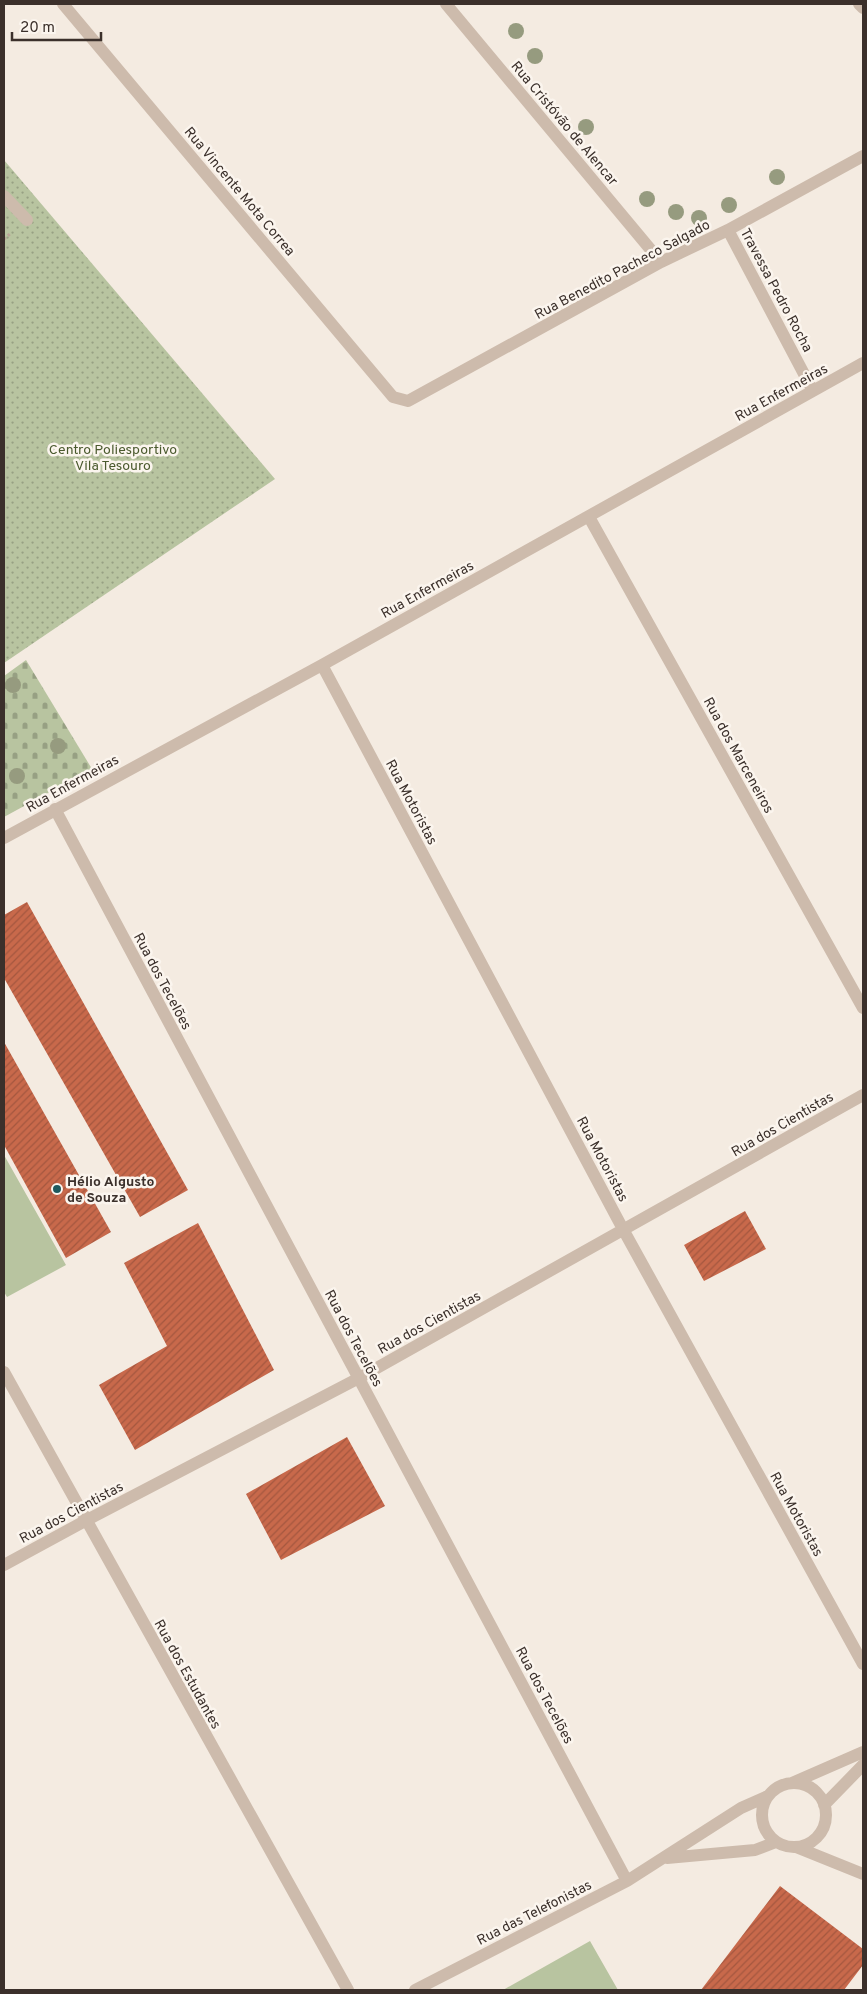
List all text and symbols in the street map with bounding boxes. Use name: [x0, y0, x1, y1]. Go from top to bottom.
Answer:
scale bar: [12, 10, 101, 42]
text: 20 m: [20, 19, 55, 38]
street label: Rua Cristóvão de Alencar: [507, 58, 621, 190]
street label: Rua Vincente Mota Correa: [180, 124, 298, 260]
street label: Rua Benedito Pacheco Salgado: [532, 217, 713, 324]
street label: Travessa Pedro Rocha: [736, 226, 815, 355]
street label: Rua Enfermeiras: [732, 361, 831, 426]
park label: Centro Poliesportivo Vila Tesouro: [49, 442, 177, 475]
street label: Rua Enfermeiras: [378, 558, 477, 623]
street label: Rua dos Marceneiros: [699, 695, 777, 817]
street label: Rua Enfermeiras: [23, 752, 122, 817]
street label: Rua Motoristas: [381, 757, 440, 848]
street label: Rua dos Tecelões: [129, 930, 194, 1033]
street label: Rua dos Cientistas: [729, 1089, 837, 1161]
street label: Rua Motoristas: [572, 1114, 631, 1205]
place label: Hélio Algusto de Souza: [67, 1174, 154, 1207]
marker: Hélio Algusto de Souza: [51, 1183, 63, 1195]
street label: Rua dos Tecelões: [320, 1287, 385, 1390]
street label: Rua dos Cientistas: [375, 1288, 484, 1359]
street label: Rua Motoristas: [765, 1469, 826, 1560]
street label: Rua dos Cientistas: [17, 1479, 127, 1548]
street label: Rua dos Estudantes: [150, 1617, 224, 1732]
street label: Rua dos Tecelões: [511, 1644, 576, 1747]
street label: Rua das Telefonistas: [474, 1877, 595, 1950]

